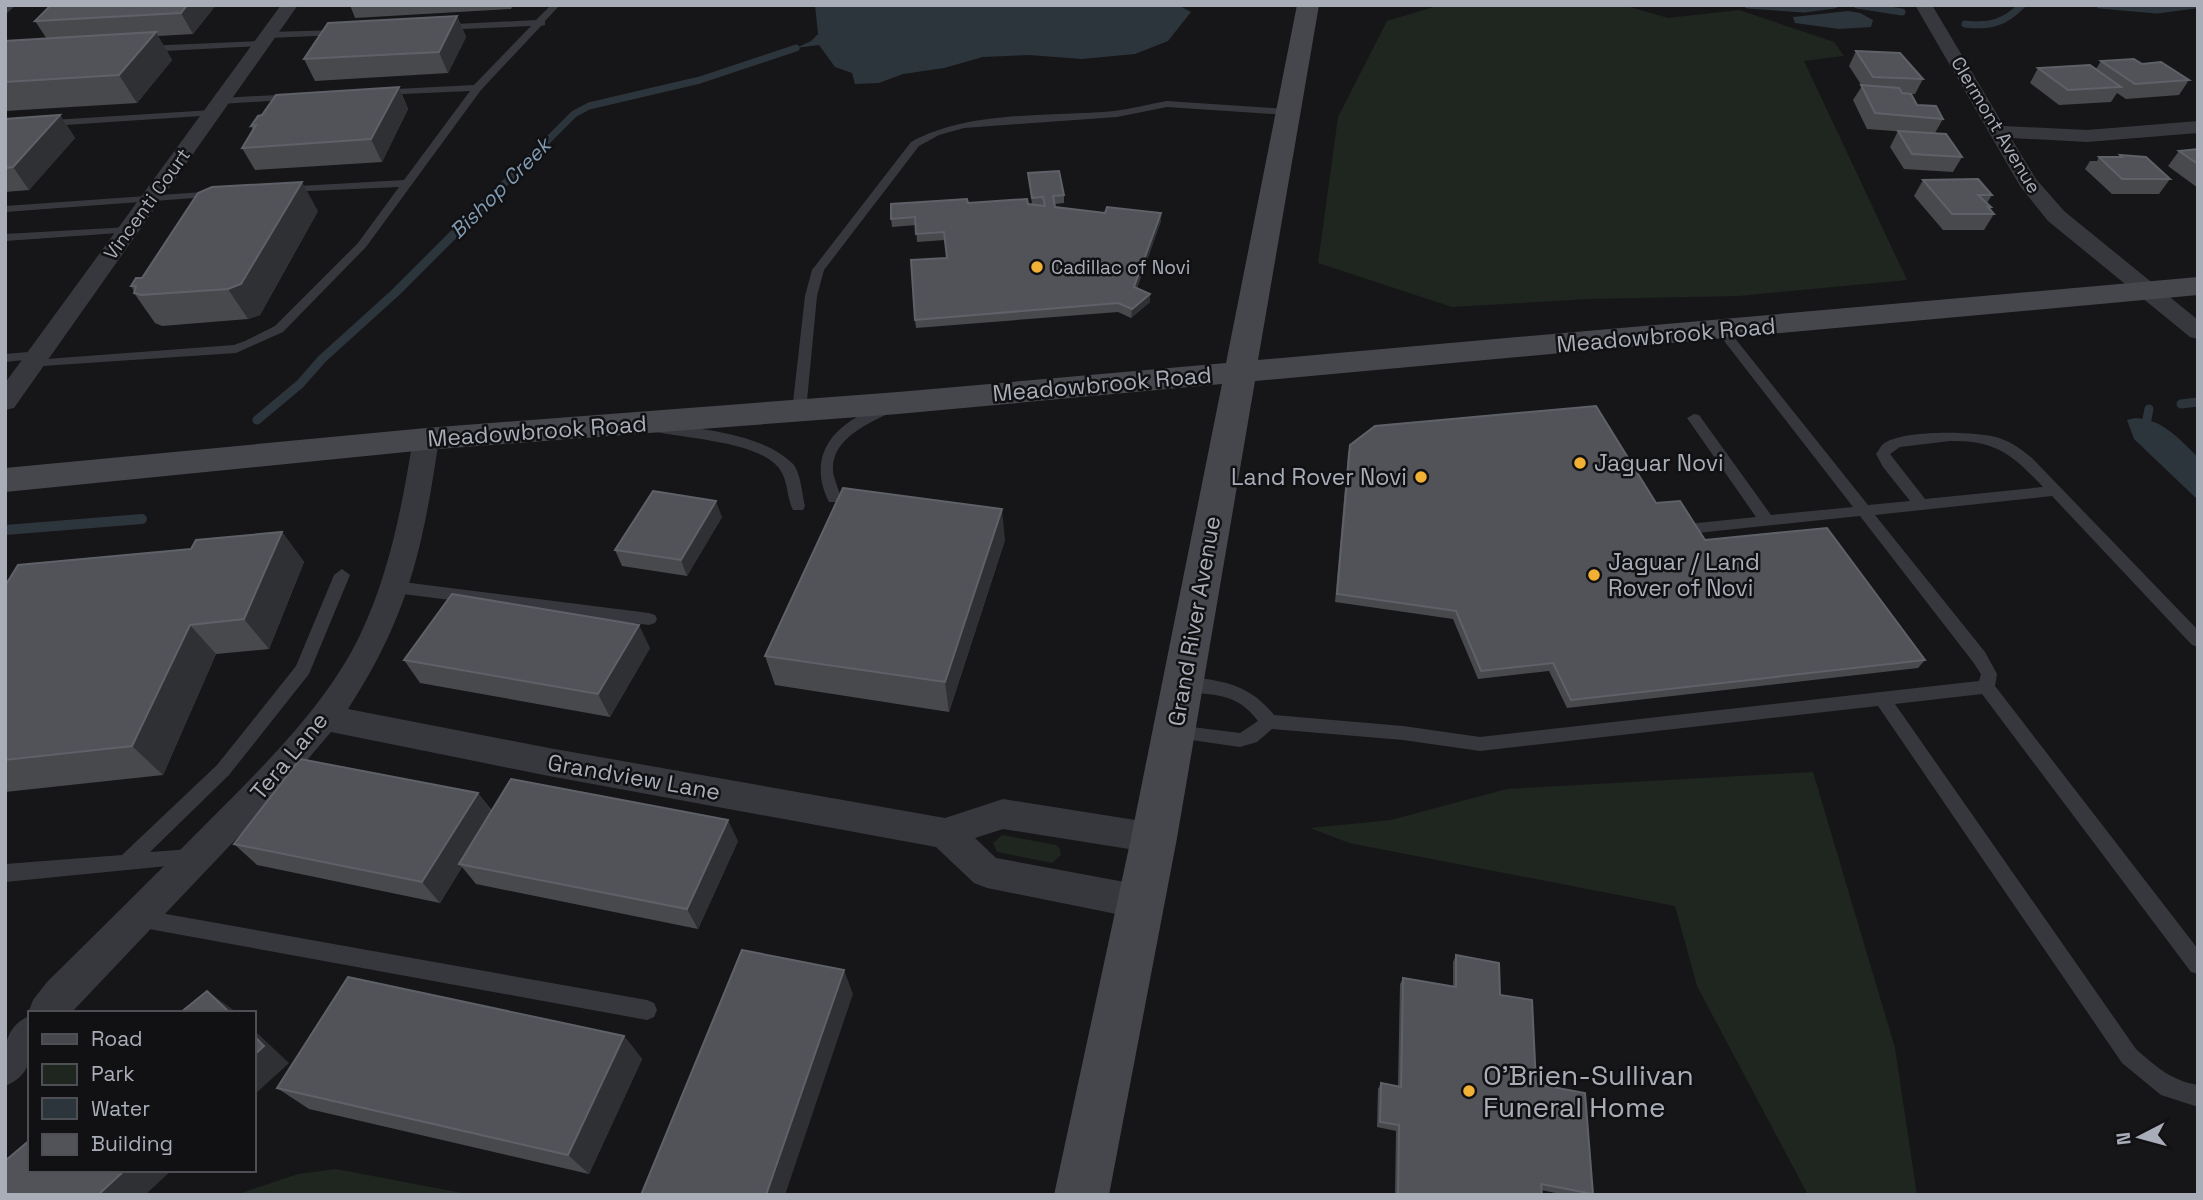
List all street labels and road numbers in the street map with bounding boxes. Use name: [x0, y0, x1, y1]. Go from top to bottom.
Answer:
street label: Clermont Avenue: [1945, 52, 2047, 198]
street label: Vincenti Court: [98, 143, 196, 265]
street label: Meadowbrook Road: [1555, 310, 1777, 360]
street label: Meadowbrook Road: [991, 359, 1213, 409]
street label: Meadowbrook Road: [426, 408, 648, 454]
street label: Grand River Avenue: [1161, 514, 1227, 728]
street label: Tera Lane: [244, 706, 334, 806]
street label: Grandview Lane: [545, 747, 723, 807]

